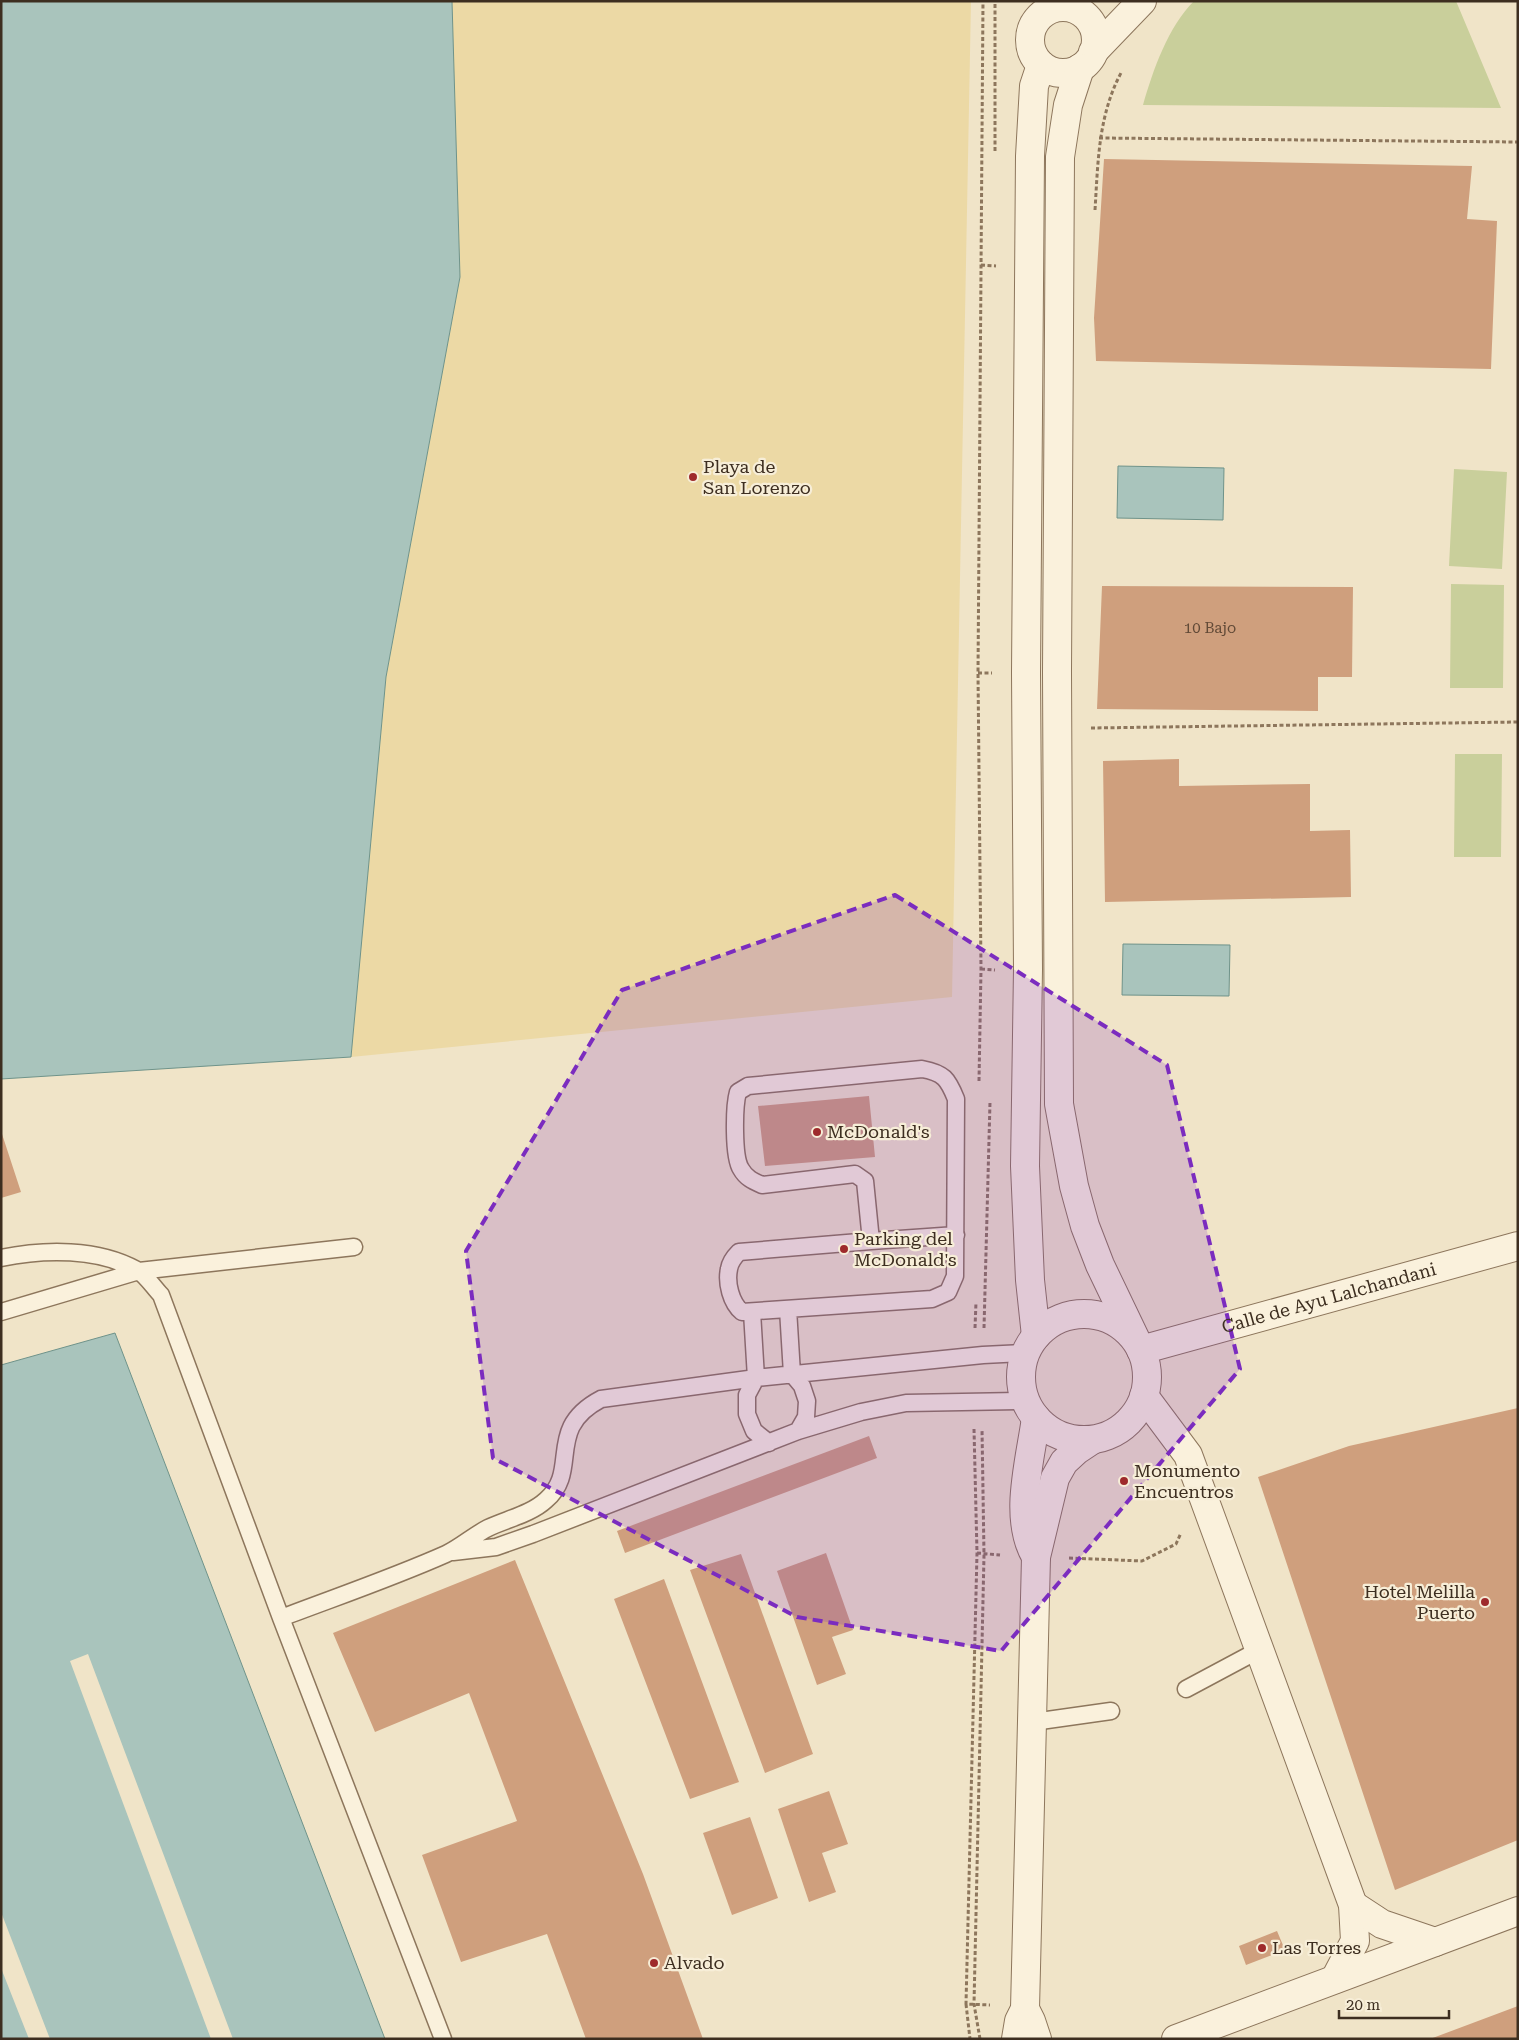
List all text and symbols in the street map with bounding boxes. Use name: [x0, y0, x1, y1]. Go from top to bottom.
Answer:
place label: Playa de San Lorenzo: [703, 456, 811, 498]
marker: Playa de San Lorenzo: [687, 471, 699, 483]
house number: 10 Bajo: [1184, 619, 1236, 637]
place label: McDonald's: [827, 1121, 930, 1142]
marker: McDonald's: [811, 1126, 823, 1138]
place label: Parking del McDonald's: [854, 1228, 957, 1270]
marker: Parking del McDonald's: [838, 1243, 850, 1255]
street label: Calle de Ayu Lalchandani: [1219, 1258, 1439, 1337]
place label: Monumento Encuentros: [1134, 1460, 1240, 1502]
marker: Monumento Encuentros: [1118, 1475, 1130, 1487]
place label: Hotel Melilla Puerto: [1364, 1581, 1475, 1623]
marker: Hotel Melilla Puerto: [1479, 1596, 1491, 1608]
place label: Las Torres: [1272, 1937, 1361, 1958]
marker: Las Torres: [1256, 1942, 1268, 1954]
place label: Alvado: [664, 1952, 725, 1973]
marker: Alvado: [648, 1957, 660, 1969]
scale bar: [1339, 1988, 1449, 2020]
text: 20 m: [1346, 1996, 1381, 2014]

